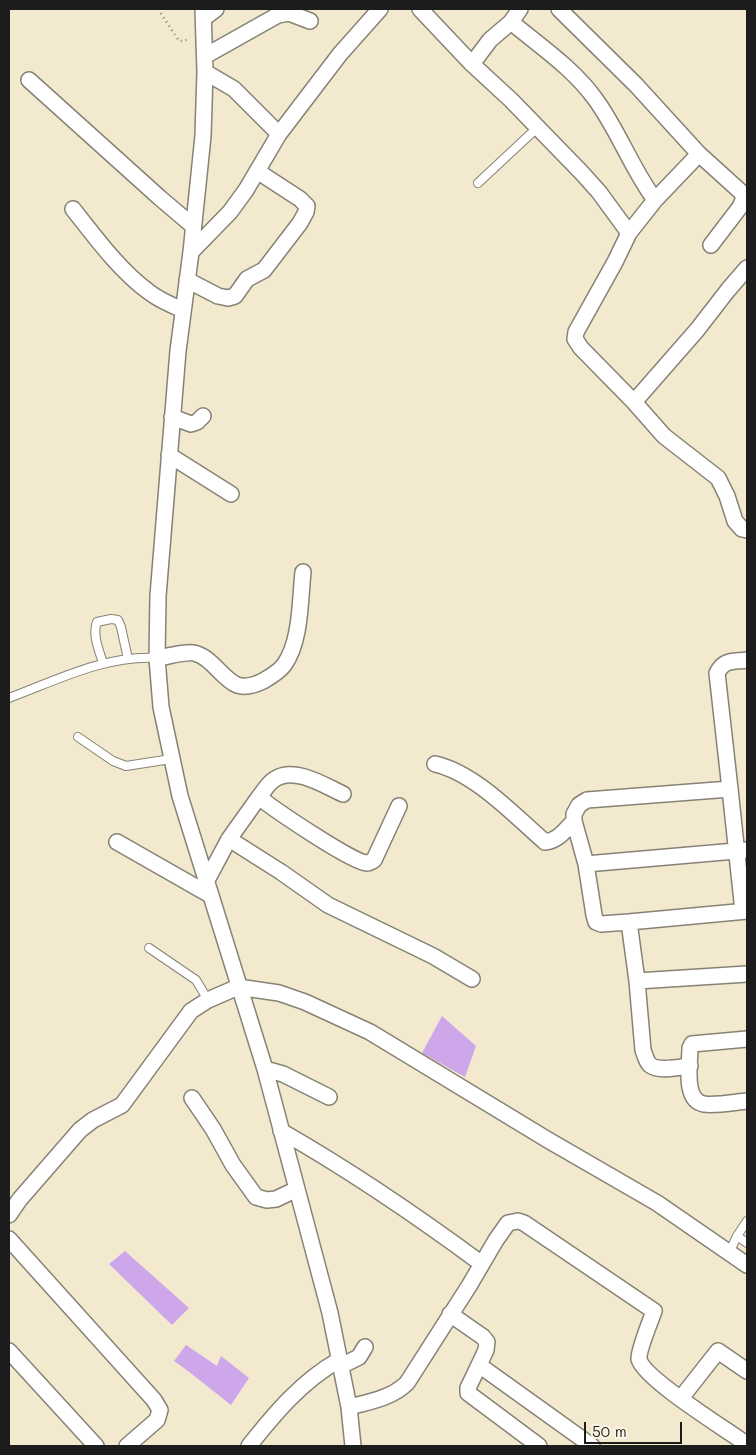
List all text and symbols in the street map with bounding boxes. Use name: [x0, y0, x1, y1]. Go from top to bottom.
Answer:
scale bar: [586, 1412, 684, 1444]
text: 50 m: [592, 1421, 627, 1441]

